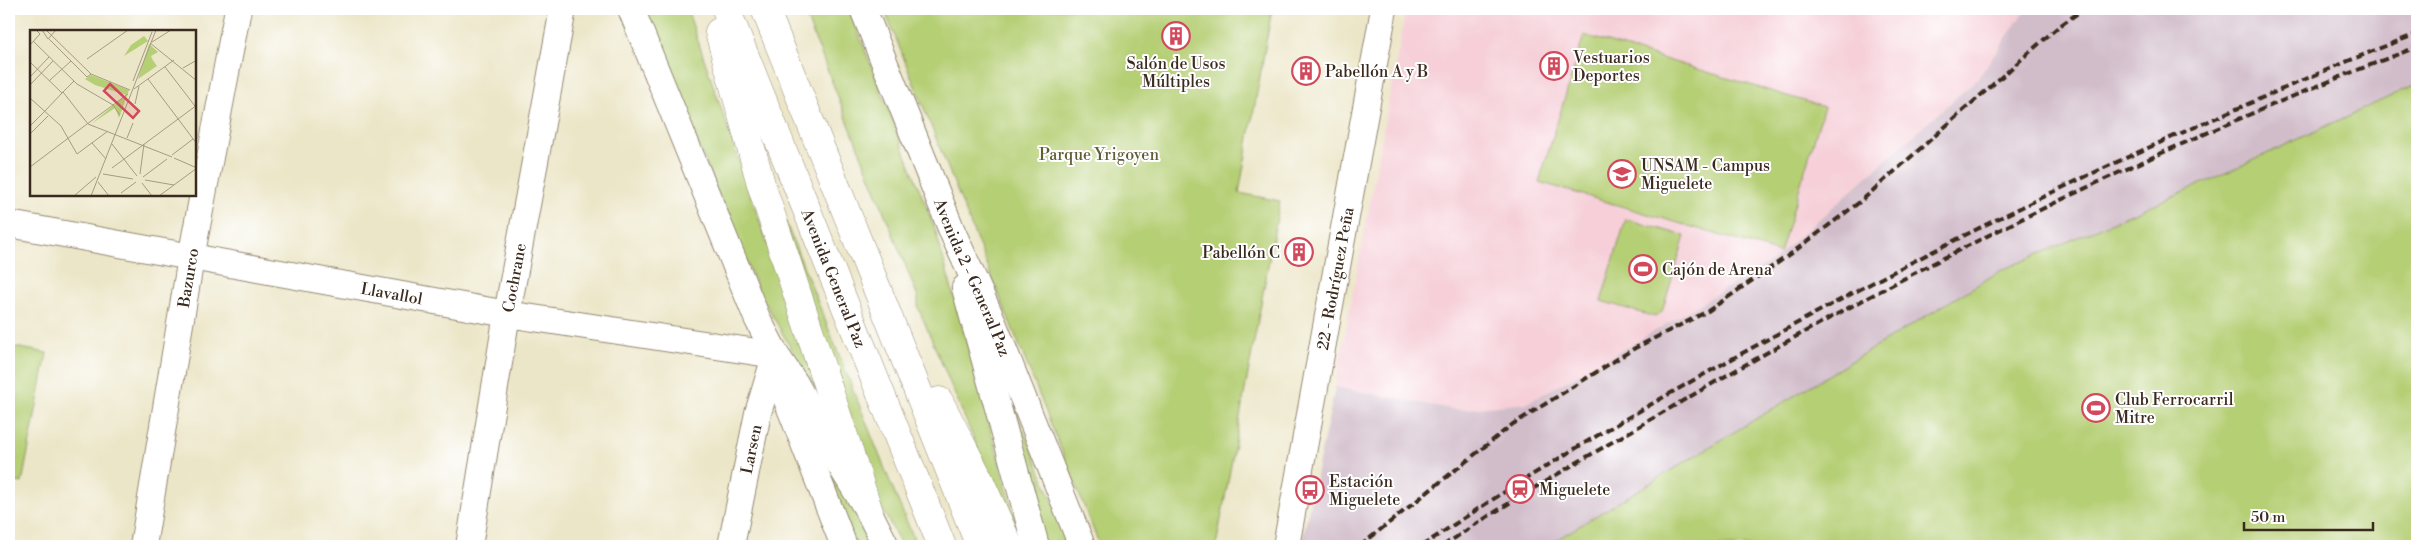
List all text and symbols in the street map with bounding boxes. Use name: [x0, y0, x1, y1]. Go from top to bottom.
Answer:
building icon: Salón de Usos Múltiples: [1161, 21, 1191, 51]
inset map: [30, 30, 196, 196]
place label: Vestuarios Deportes: [1572, 48, 1650, 86]
building icon: Vestuarios Deportes: [1539, 51, 1569, 81]
place label: Salón de Usos Múltiples: [1127, 54, 1225, 92]
building icon: Pabellón A y B: [1291, 56, 1321, 86]
place label: Pabellón A y B: [1325, 62, 1428, 82]
park label: Parque Yrigoyen: [1039, 145, 1159, 165]
place label: UNSAM - Campus Miguelete: [1641, 156, 1770, 194]
school or university icon: UNSAM - Campus Miguelete: [1607, 159, 1637, 189]
street label: Avenida 2 - General Paz: [929, 195, 1014, 360]
street label: Avenida General Paz: [796, 205, 870, 351]
street label: 22 - Rodríguez Peña: [1313, 205, 1359, 352]
building icon: Pabellón C: [1284, 237, 1314, 267]
street label: Cochrane: [498, 242, 531, 314]
place label: Pabellón C: [1202, 243, 1280, 263]
street label: Bazurco: [174, 246, 204, 310]
sports icon: Cajón de Arena: [1628, 254, 1658, 284]
place label: Cajón de Arena: [1662, 260, 1773, 280]
street label: Llavallol: [359, 279, 424, 310]
place label: Club Ferrocarril Mitre: [2115, 390, 2234, 428]
sports icon: Club Ferrocarril Mitre: [2081, 393, 2111, 423]
street label: Larsen: [737, 422, 767, 476]
place label: Estación Miguelete: [1329, 472, 1400, 510]
station icon: Miguelete: [1505, 474, 1535, 504]
bus stop icon: Estación Miguelete: [1295, 475, 1325, 505]
place label: Miguelete: [1539, 480, 1610, 500]
scale bar: [2244, 500, 2372, 532]
text: 50 m: [2251, 508, 2285, 527]

